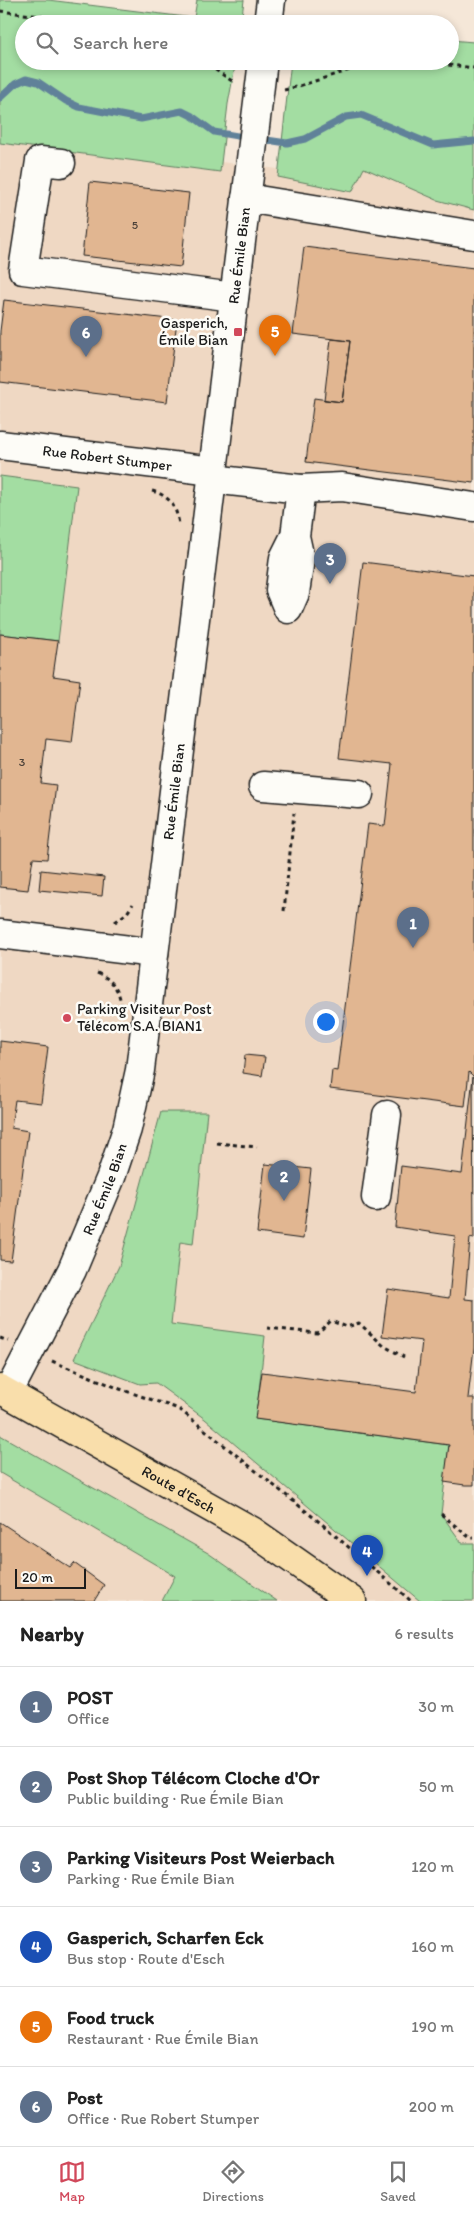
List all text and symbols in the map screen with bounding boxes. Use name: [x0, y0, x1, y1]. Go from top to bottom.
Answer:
search box: [15, 15, 459, 70]
icon: search: [33, 29, 61, 57]
text: Search here: [73, 31, 168, 54]
street label: Rue Émile Bian: [224, 206, 254, 305]
house number: 5: [132, 218, 138, 232]
place label: Gasperich, Émile Bian: [159, 314, 228, 349]
pin: 5: [259, 315, 291, 356]
pin: 6: [70, 316, 102, 357]
marker: Gasperich, Émile Bian: [232, 326, 244, 338]
street label: Rue Robert Stumper: [42, 441, 173, 475]
pin: 3: [314, 543, 346, 584]
street label: Rue Émile Bian: [159, 742, 189, 841]
house number: 3: [19, 755, 26, 769]
pin: 1: [397, 907, 429, 948]
place label: Parking Visiteur Post Télécom S.A. BIAN1: [77, 1000, 212, 1035]
your location: [313, 1009, 339, 1035]
marker: Parking Visiteur Post Télécom S.A. BIAN1: [61, 1012, 73, 1024]
street label: Rue Émile Bian: [79, 1140, 131, 1238]
pin: 2: [268, 1160, 300, 1201]
street label: Route d'Esch: [139, 1462, 219, 1518]
pin: 4: [351, 1535, 383, 1576]
scale bar: [15, 1566, 86, 1589]
text: 20 m: [22, 1569, 53, 1586]
text: Nearby: [20, 1621, 84, 1646]
text: 6 results: [394, 1624, 454, 1643]
text: POST: [67, 1686, 113, 1709]
text: 1: [32, 1697, 40, 1716]
text: 30 m: [418, 1697, 454, 1716]
text: Office: [67, 1709, 109, 1728]
text: Post Shop Télécom Cloche d'Or: [67, 1766, 320, 1789]
text: 2: [32, 1777, 40, 1796]
text: 50 m: [419, 1777, 454, 1796]
text: Public building · Rue Émile Bian: [67, 1789, 284, 1808]
text: Parking Visiteurs Post Weierbach: [67, 1846, 335, 1869]
text: 3: [32, 1857, 40, 1876]
text: 120 m: [411, 1857, 454, 1876]
text: Parking · Rue Émile Bian: [67, 1869, 235, 1888]
text: Gasperich, Scharfen Eck: [67, 1926, 264, 1949]
text: 4: [31, 1937, 41, 1956]
text: 160 m: [411, 1937, 454, 1956]
text: Bus stop · Route d'Esch: [67, 1949, 225, 1968]
text: Food truck: [67, 2006, 154, 2029]
text: 5: [32, 2017, 40, 2036]
text: 190 m: [411, 2017, 454, 2036]
text: Restaurant · Rue Émile Bian: [67, 2029, 258, 2048]
text: Post: [67, 2086, 103, 2109]
text: 6: [32, 2097, 40, 2116]
text: 200 m: [409, 2097, 454, 2116]
text: Office · Rue Robert Stumper: [67, 2109, 259, 2128]
tab: Map: [58, 2158, 86, 2205]
tab: Directions: [202, 2158, 264, 2205]
tab: Saved: [380, 2158, 416, 2205]

